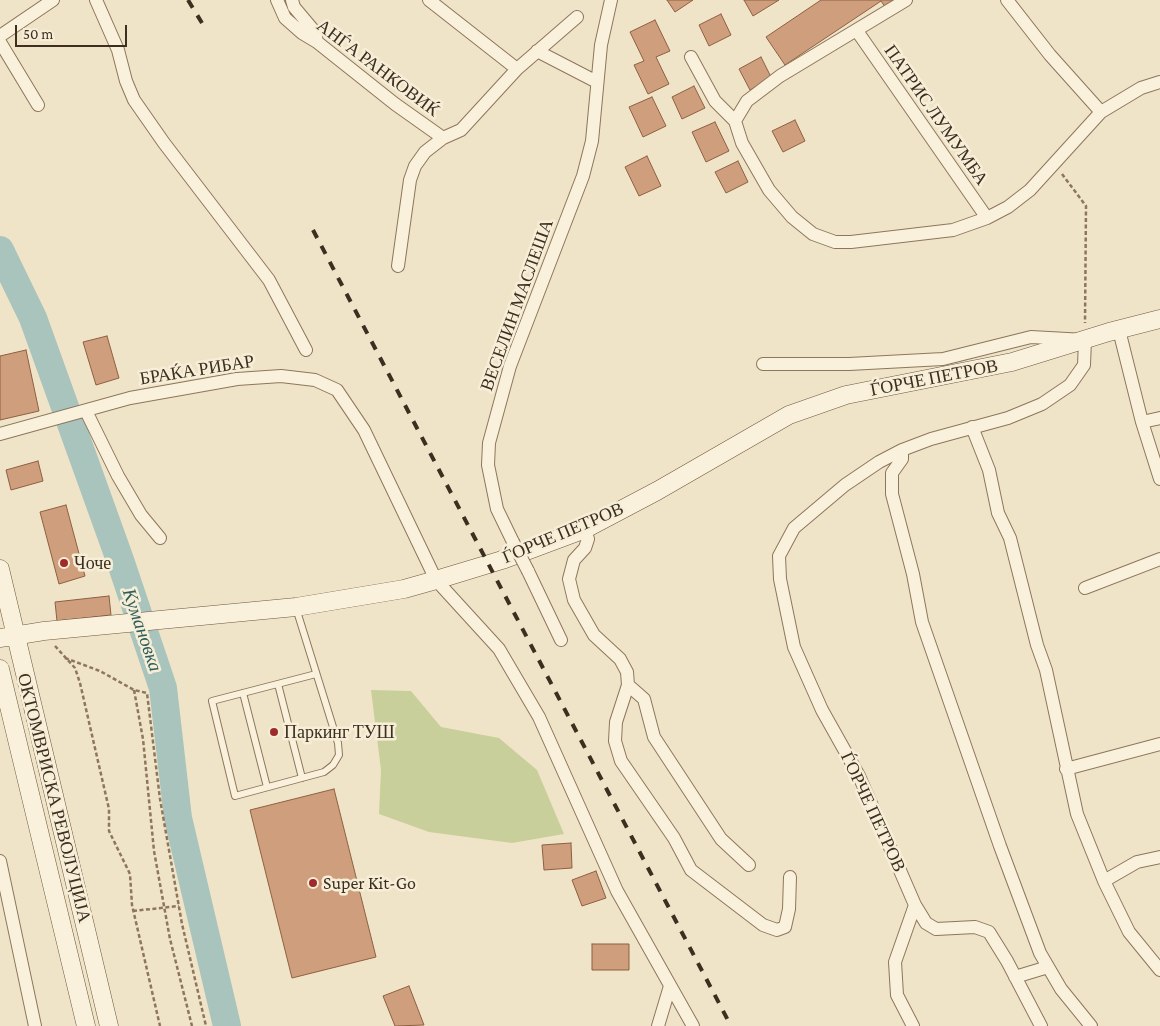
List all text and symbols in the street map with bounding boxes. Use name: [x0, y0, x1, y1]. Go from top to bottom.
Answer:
scale bar: [18, 15, 130, 47]
street label: АНЃА РАНКОВИЌ: [312, 15, 444, 121]
text: 50 m: [23, 26, 53, 42]
street label: ПАТРИС ЛУМУМБА: [879, 41, 993, 189]
street label: ВЕСЕЛИН МАСЛЕША: [476, 216, 558, 394]
street label: БРАЌА РИБАР: [138, 350, 256, 390]
street label: ЃОРЧЕ ПЕТРОВ: [868, 355, 1000, 401]
street label: ЃОРЧЕ ПЕТРОВ: [499, 498, 627, 568]
place label: Чоче: [74, 552, 111, 574]
marker: Чоче: [58, 557, 70, 569]
water label: Кумановка: [117, 585, 167, 675]
street label: ОКТОМВРИСКА РЕВОЛУЦИЈА: [13, 671, 95, 925]
place label: Паркинг ТУШ: [284, 721, 395, 743]
marker: Паркинг ТУШ: [268, 726, 280, 738]
street label: ЃОРЧЕ ПЕТРОВ: [836, 749, 910, 875]
place label: Super Kit-Go: [323, 872, 416, 894]
marker: Super Kit-Go: [307, 877, 319, 889]

